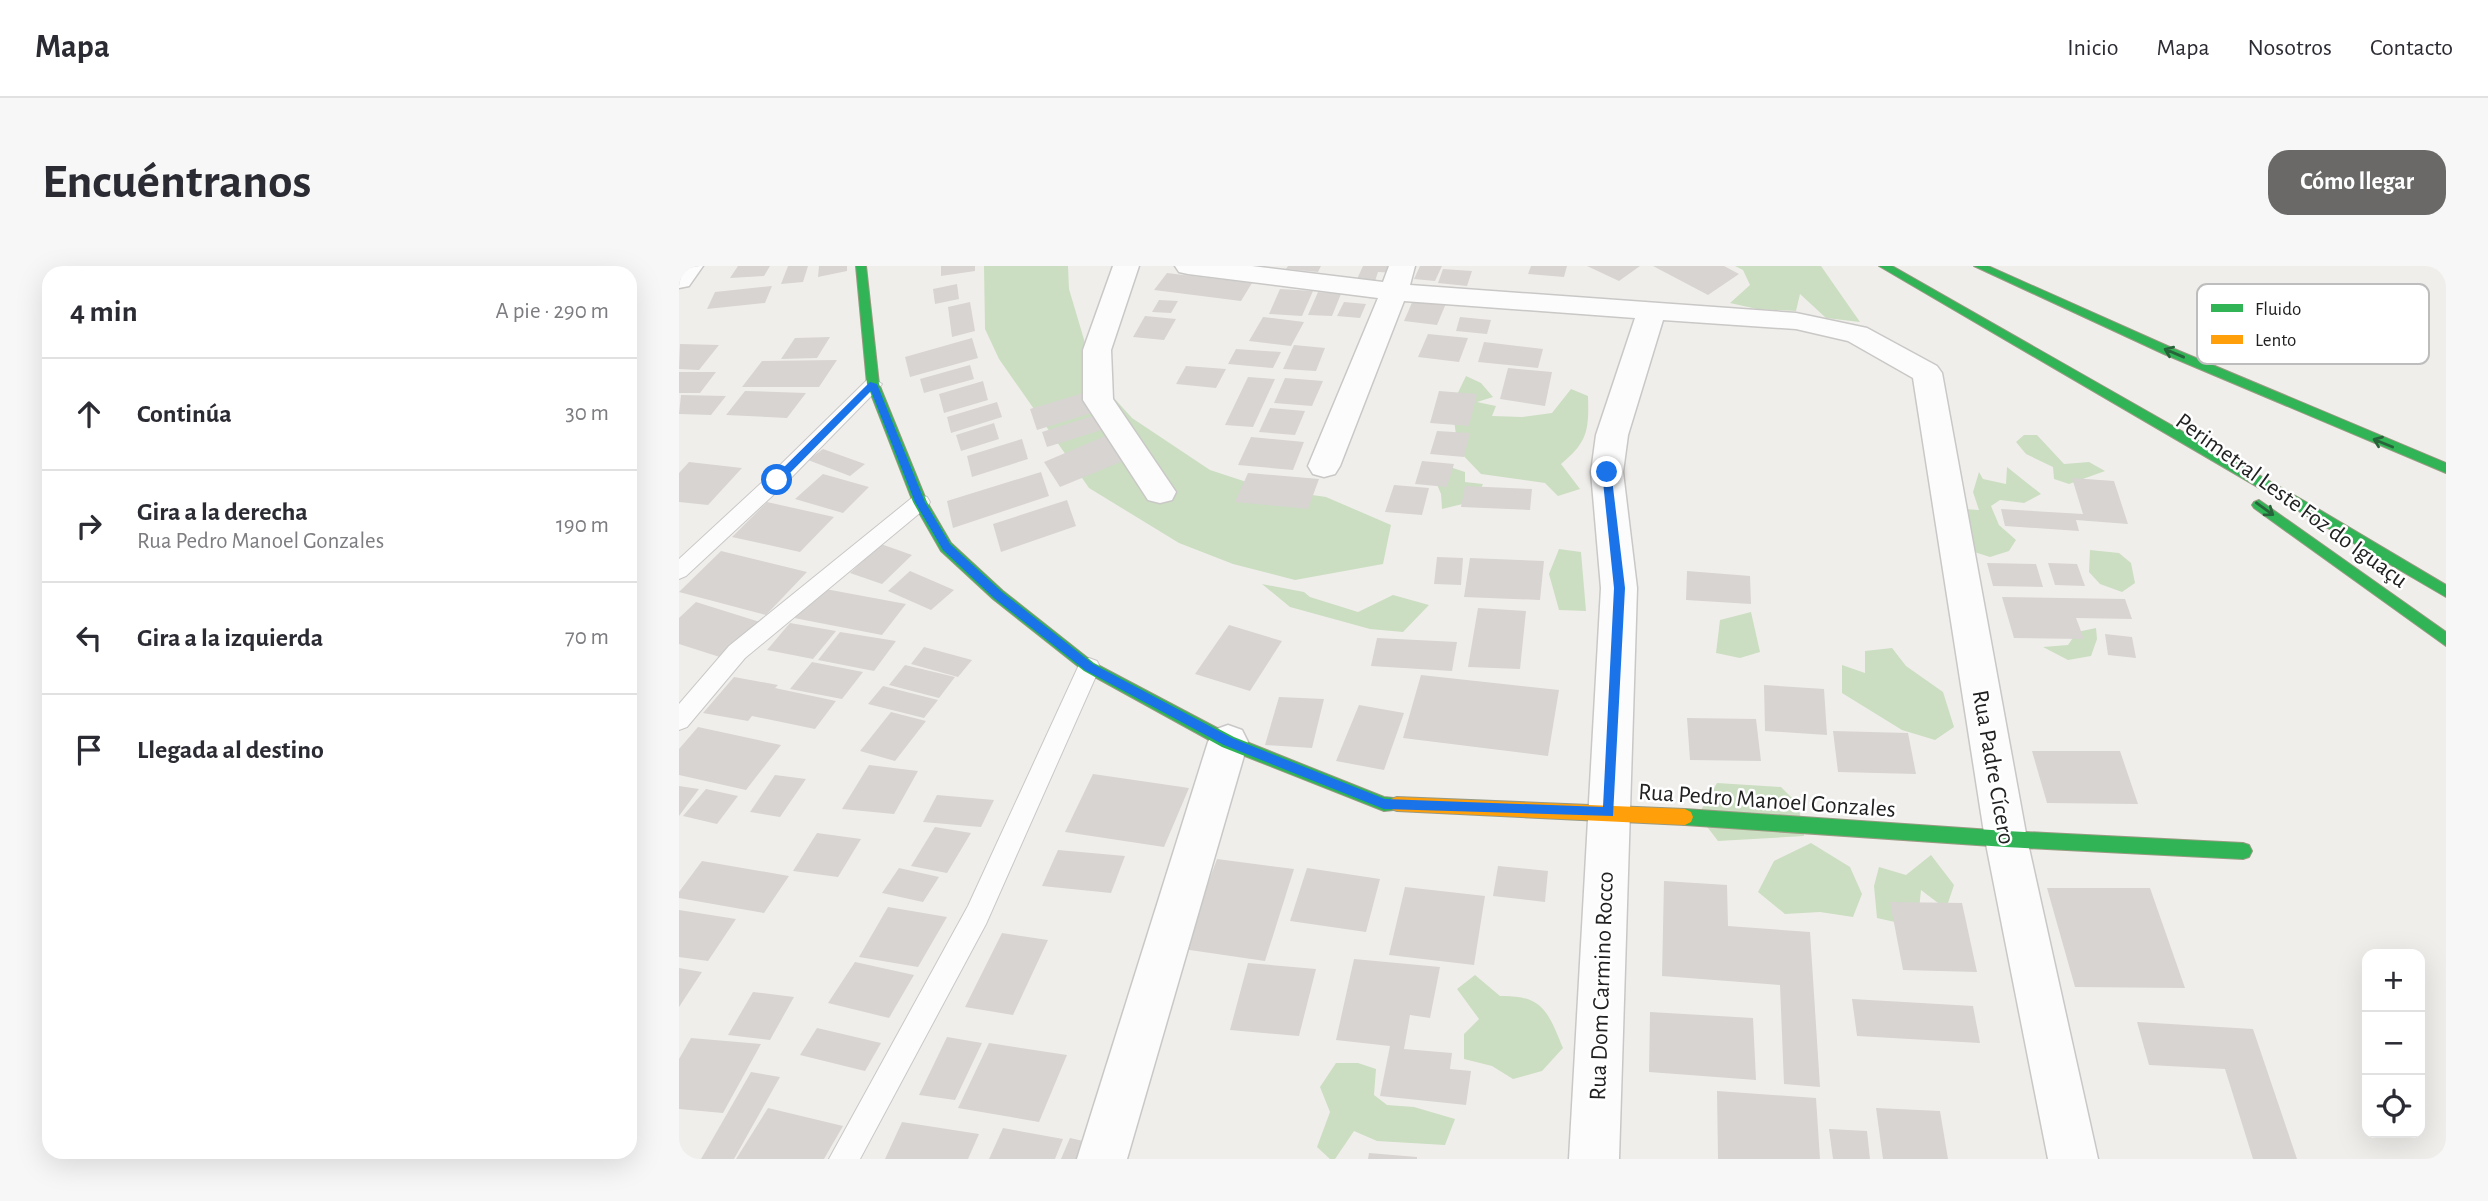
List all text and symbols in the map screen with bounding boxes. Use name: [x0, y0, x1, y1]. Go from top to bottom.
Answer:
text: Mapa: [35, 31, 110, 64]
text: Inicio: [2067, 36, 2118, 60]
text: Mapa: [2156, 36, 2210, 60]
text: Nosotros: [2248, 36, 2332, 60]
text: Contacto: [2370, 36, 2453, 60]
button: Cómo llegar: [2268, 150, 2446, 215]
text: Encuéntranos: [42, 158, 311, 207]
legend: [2197, 284, 2429, 364]
text: 4 min: [70, 297, 138, 327]
text: A pie · 290 m: [496, 300, 609, 323]
text: Fluido: [2255, 300, 2301, 319]
text: Lento: [2255, 331, 2296, 350]
one-way arrow: [2164, 346, 2185, 359]
icon: ahead: [70, 395, 108, 433]
text: Continúa: [137, 401, 232, 427]
text: 30 m: [565, 402, 609, 425]
street label: Perimetral Leste Foz do Iguaçu: [2171, 409, 2412, 593]
one-way arrow: [2372, 435, 2394, 448]
route end: [1591, 456, 1622, 487]
route start: [761, 464, 792, 495]
text: Gira a la derecha: [137, 499, 308, 525]
one-way arrow: [2255, 502, 2274, 516]
icon: right: [70, 507, 108, 545]
text: 190 m: [556, 514, 609, 537]
text: Rua Pedro Manoel Gonzales: [137, 530, 384, 553]
icon: left: [70, 619, 108, 657]
text: Gira a la izquierda: [137, 625, 323, 651]
text: 70 m: [565, 626, 609, 649]
street label: Rua Padre Cícero: [1968, 688, 2018, 846]
icon: arrive: [70, 731, 108, 769]
text: Llegada al destino: [137, 737, 324, 763]
street label: Rua Pedro Manoel Gonzales: [1637, 780, 1896, 822]
street label: Rua Dom Carmino Rocco: [1586, 871, 1618, 1101]
map controls: [2362, 949, 2425, 1138]
button: +: [2362, 949, 2425, 1012]
button: −: [2362, 1012, 2425, 1075]
button: locate: [2362, 1075, 2425, 1138]

